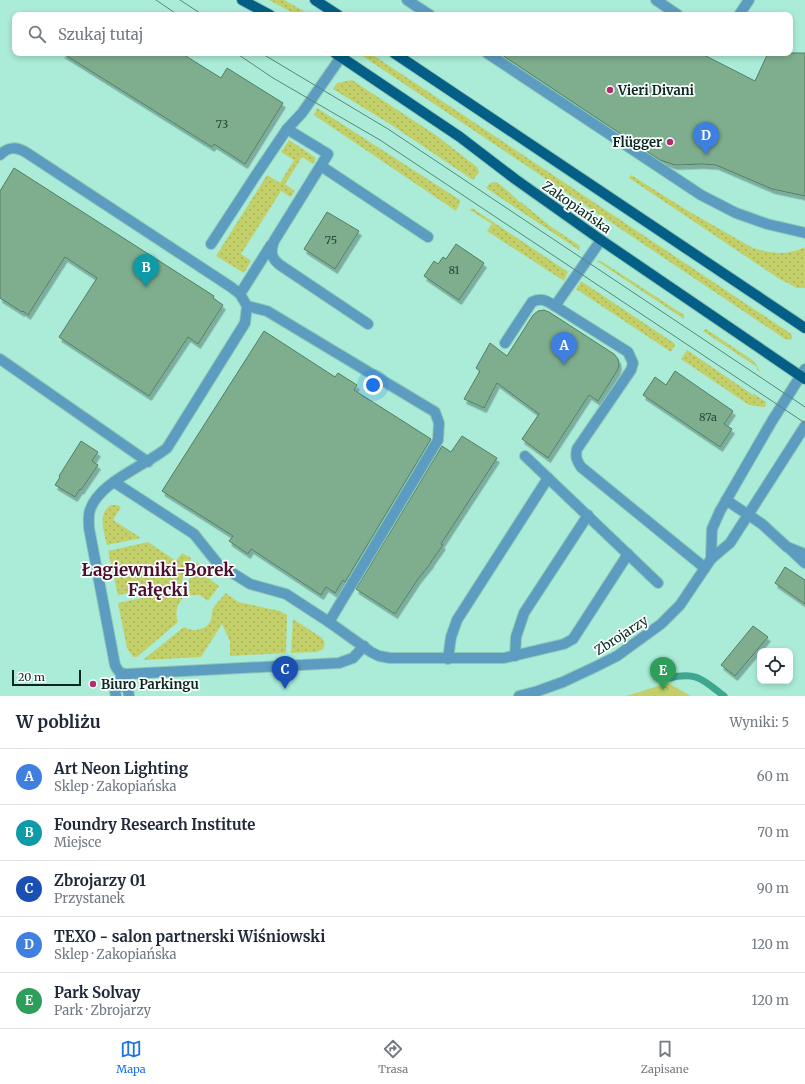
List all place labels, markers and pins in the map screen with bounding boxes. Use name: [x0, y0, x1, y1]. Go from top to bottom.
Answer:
place label: Vieri Divani: [617, 82, 695, 99]
marker: Vieri Divani: [605, 85, 615, 95]
pin: D: [693, 122, 719, 155]
place label: Flügger: [612, 134, 662, 151]
marker: Flügger: [665, 137, 675, 147]
pin: B: [133, 254, 159, 287]
pin: A: [551, 332, 577, 365]
pin: C: [272, 656, 298, 689]
pin: E: [650, 657, 676, 690]
place label: Biuro Parkingu: [101, 676, 199, 693]
marker: Biuro Parkingu: [88, 679, 98, 689]

